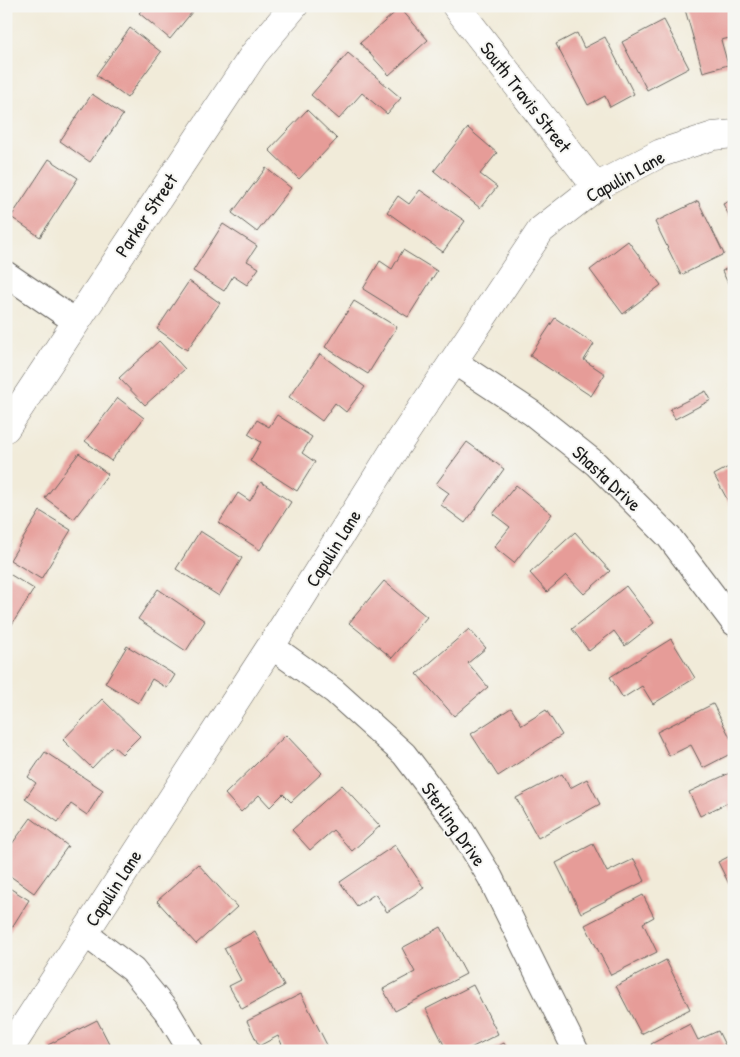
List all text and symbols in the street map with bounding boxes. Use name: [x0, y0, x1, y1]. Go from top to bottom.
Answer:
street label: South Travis Street: [474, 36, 578, 158]
street label: Capulin Lane: [581, 143, 670, 208]
street label: Parker Street: [109, 168, 184, 262]
street label: Shasta Drive: [567, 439, 647, 517]
street label: Capulin Lane: [299, 504, 367, 592]
street label: Sterling Drive: [416, 777, 493, 871]
street label: Capulin Lane: [79, 844, 148, 931]

